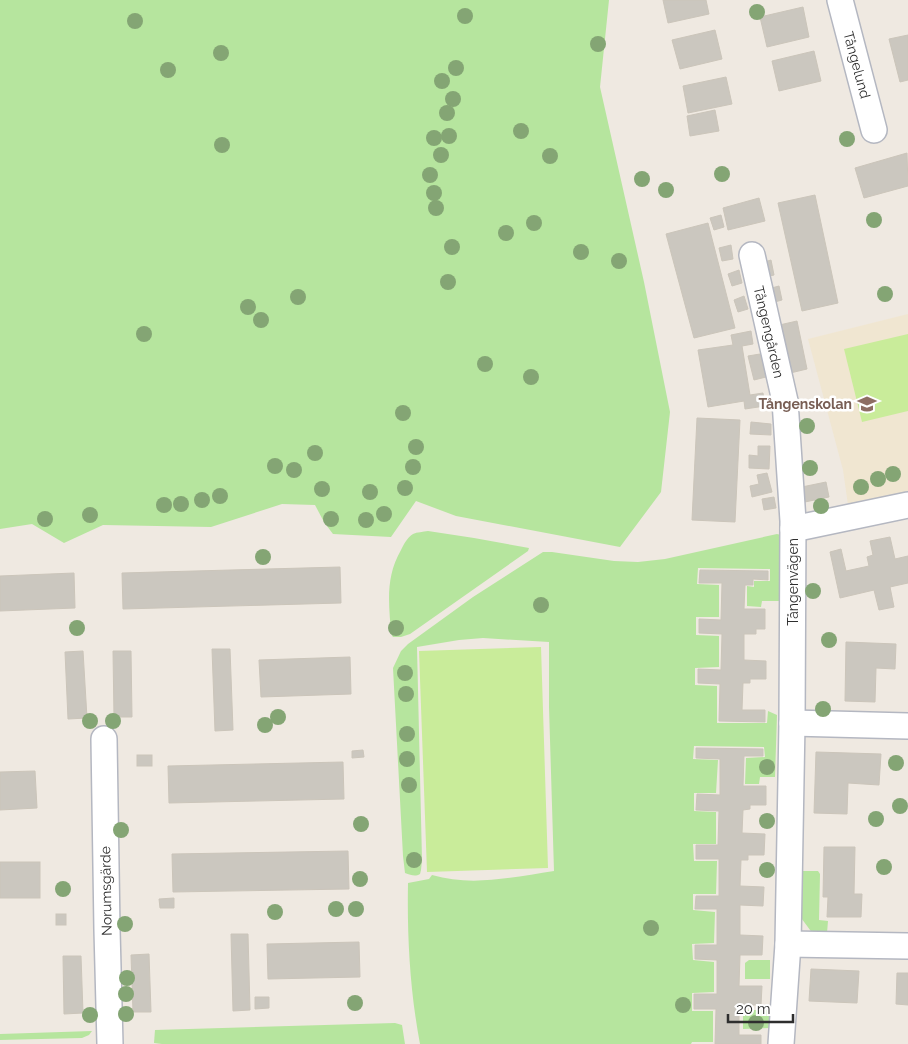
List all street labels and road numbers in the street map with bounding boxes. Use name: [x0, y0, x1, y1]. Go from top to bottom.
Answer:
street label: Tångelund: [840, 30, 874, 100]
street label: Tångengården: [751, 284, 787, 380]
street label: Tångenvägen: [785, 538, 801, 626]
street label: Norumsgärde: [97, 846, 115, 936]

